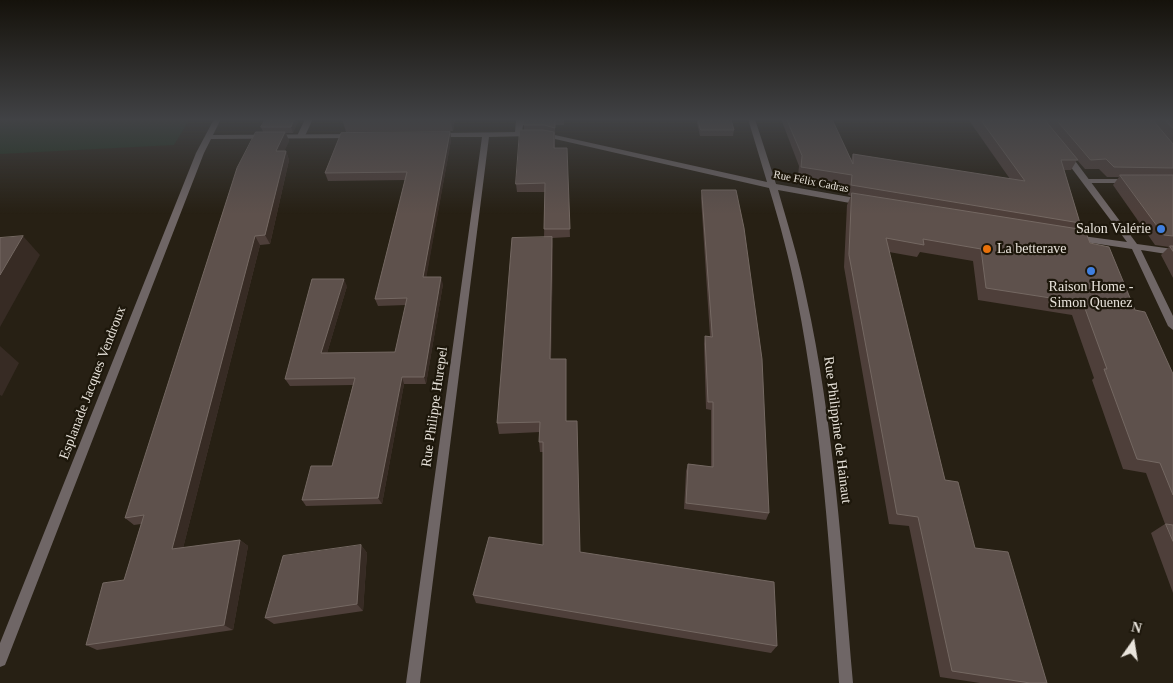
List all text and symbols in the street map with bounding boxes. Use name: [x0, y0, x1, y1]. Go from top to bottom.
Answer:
street label: Rue Félix Cadras: [772, 168, 850, 196]
place label: Salon Valérie: [1076, 221, 1151, 237]
marker: Salon Valérie: [1155, 223, 1167, 235]
place label: La betterave: [997, 241, 1067, 257]
marker: La betterave: [981, 243, 993, 255]
marker: Raison Home - Simon Quenez: [1085, 265, 1097, 277]
place label: Raison Home - Simon Quenez: [1049, 279, 1133, 312]
street label: Esplanade Jacques Vendroux: [56, 304, 130, 462]
street label: Rue Philippe Hurepel: [418, 346, 452, 468]
street label: Rue Philippine de Hainaut: [820, 355, 854, 505]
north arrow: [1108, 618, 1158, 668]
text: N: [1130, 619, 1143, 636]

